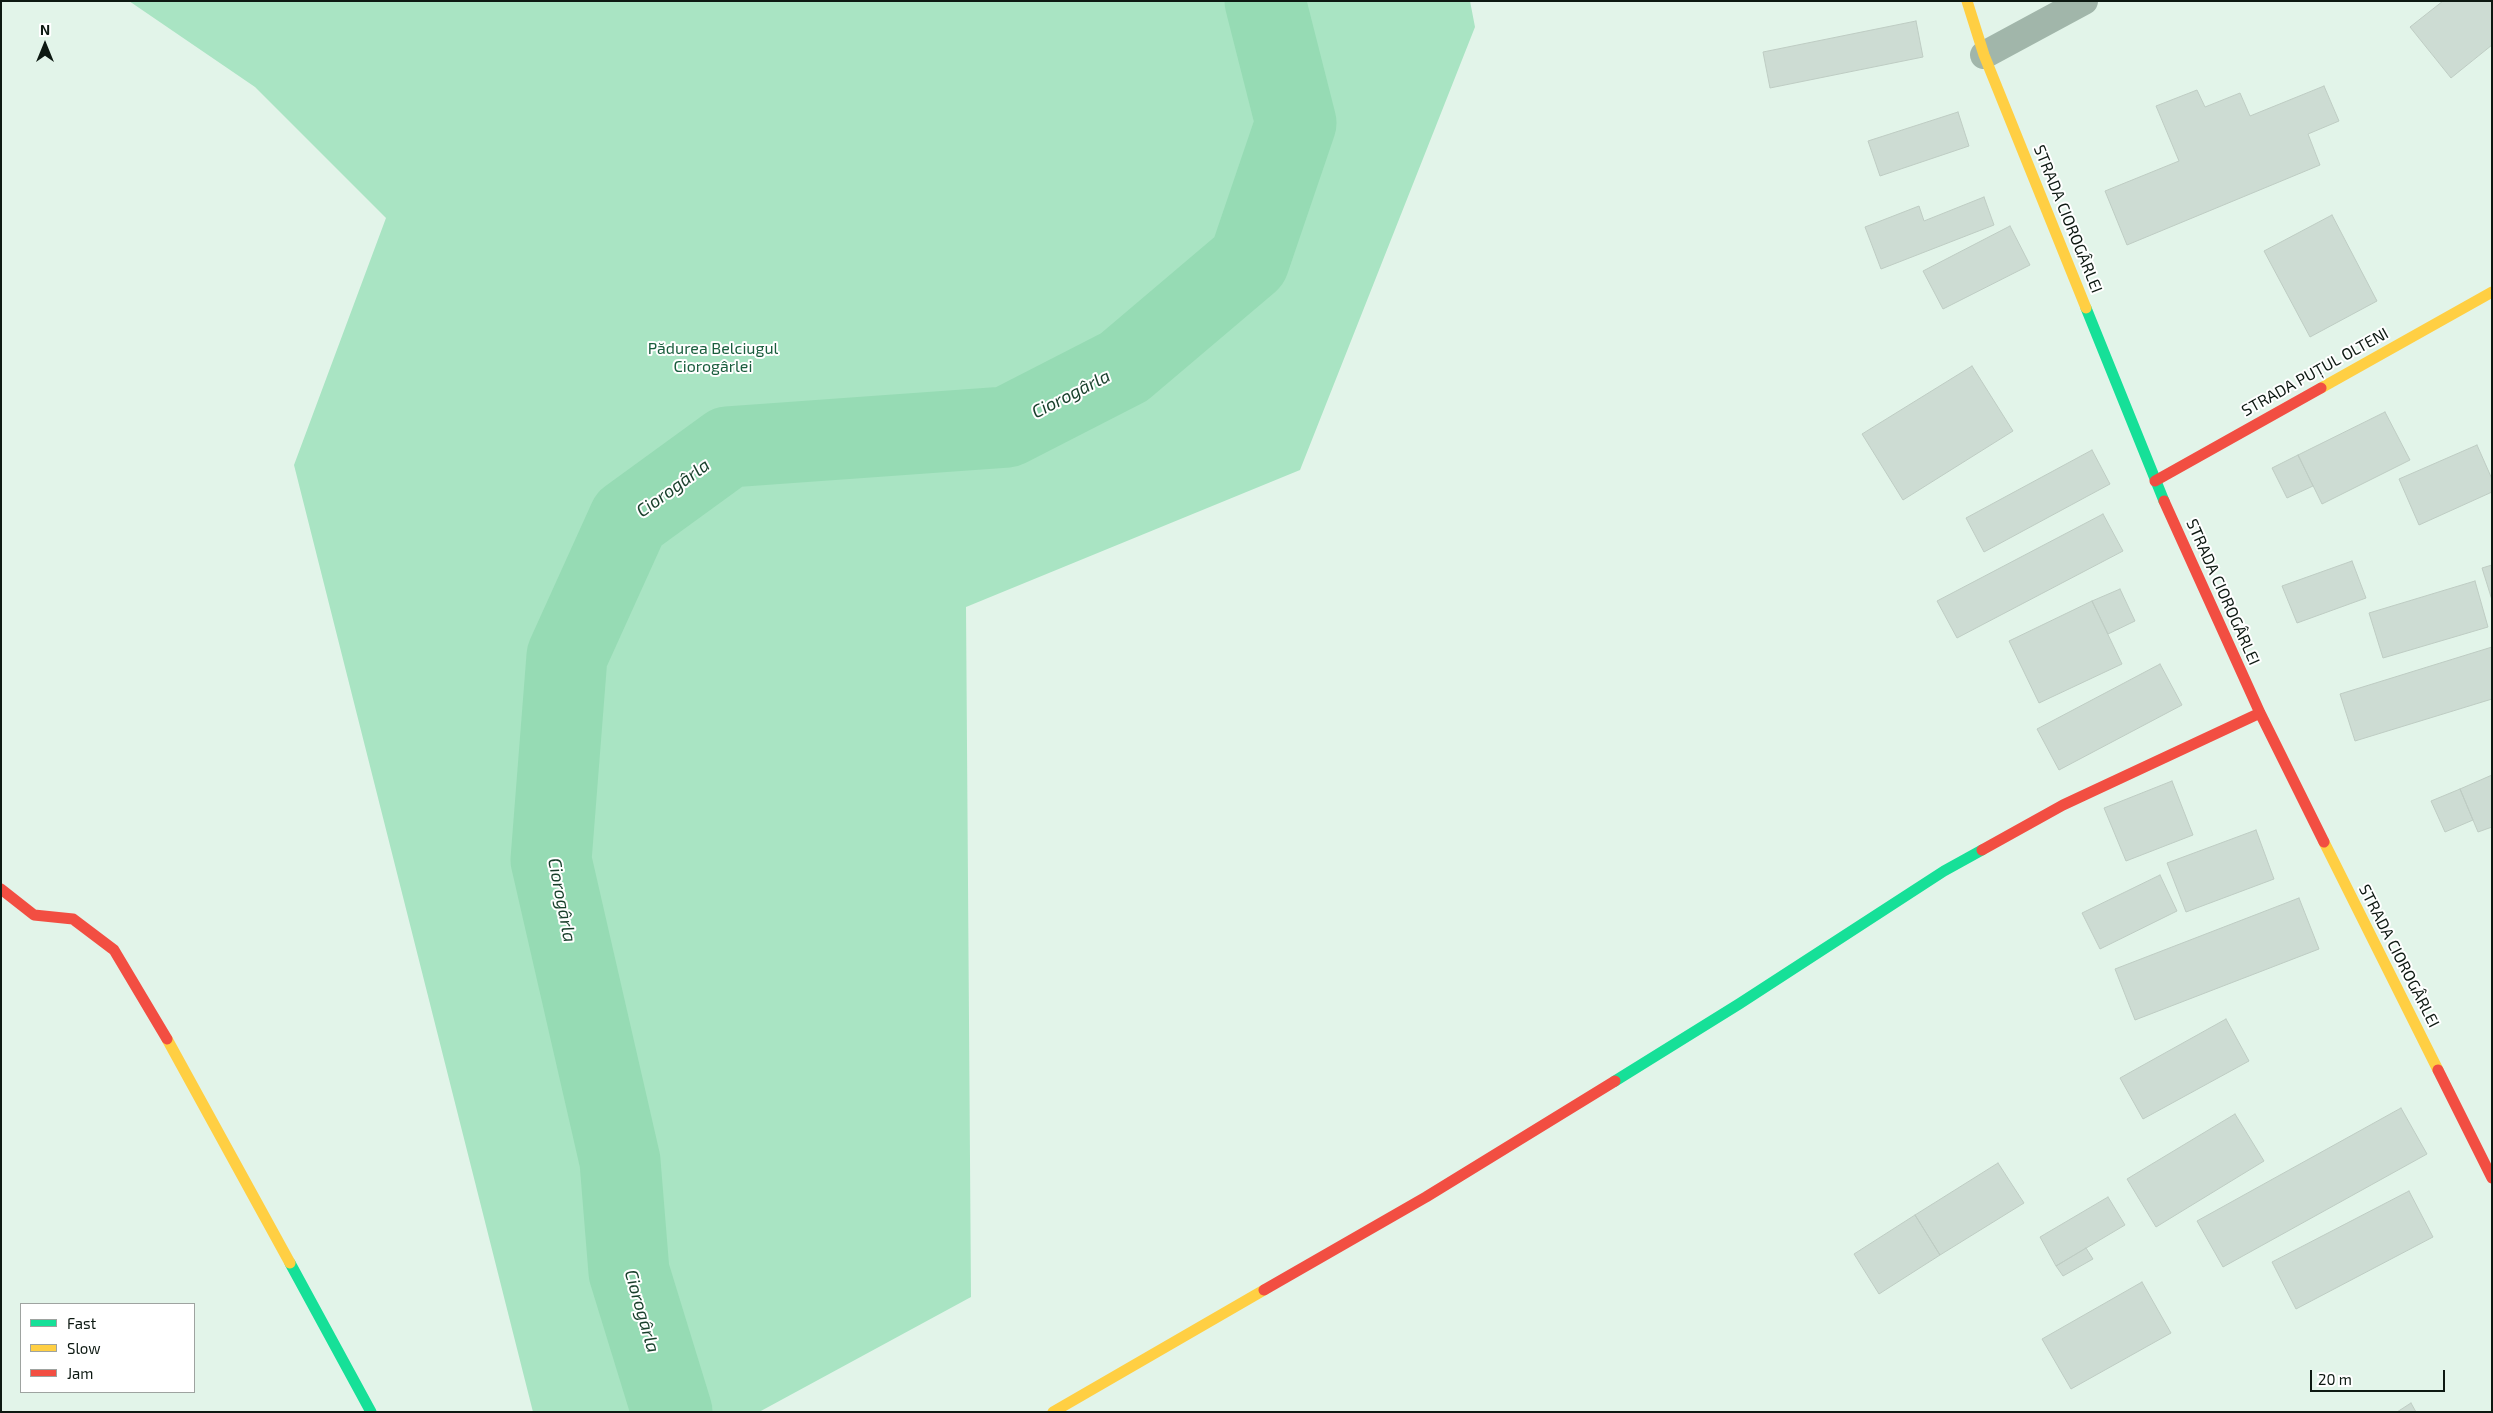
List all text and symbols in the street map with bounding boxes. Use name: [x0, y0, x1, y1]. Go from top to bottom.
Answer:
north arrow: [20, 20, 70, 70]
text: N: [40, 21, 50, 38]
street label: STRADA CIOROGÂRLEI: [2029, 142, 2107, 296]
street label: STRADA PUȚUL OLTENI: [2238, 324, 2392, 420]
park label: Pădurea Belciugul Ciorogârlei: [648, 339, 778, 377]
water label: Ciorogârla: [1028, 365, 1114, 423]
water label: Ciorogârla: [632, 454, 714, 522]
street label: STRADA CIOROGÂRLEI: [2182, 516, 2264, 668]
water label: Ciorogârla: [543, 856, 581, 944]
street label: STRADA CIOROGÂRLEI: [2355, 881, 2443, 1031]
water label: Ciorogârla: [620, 1267, 664, 1355]
legend: [20, 1303, 195, 1393]
text: Fast: [67, 1314, 96, 1332]
text: Slow: [67, 1339, 101, 1357]
scale bar: [2313, 1360, 2448, 1392]
text: Jam: [67, 1364, 93, 1382]
text: 20 m: [2318, 1370, 2352, 1388]

